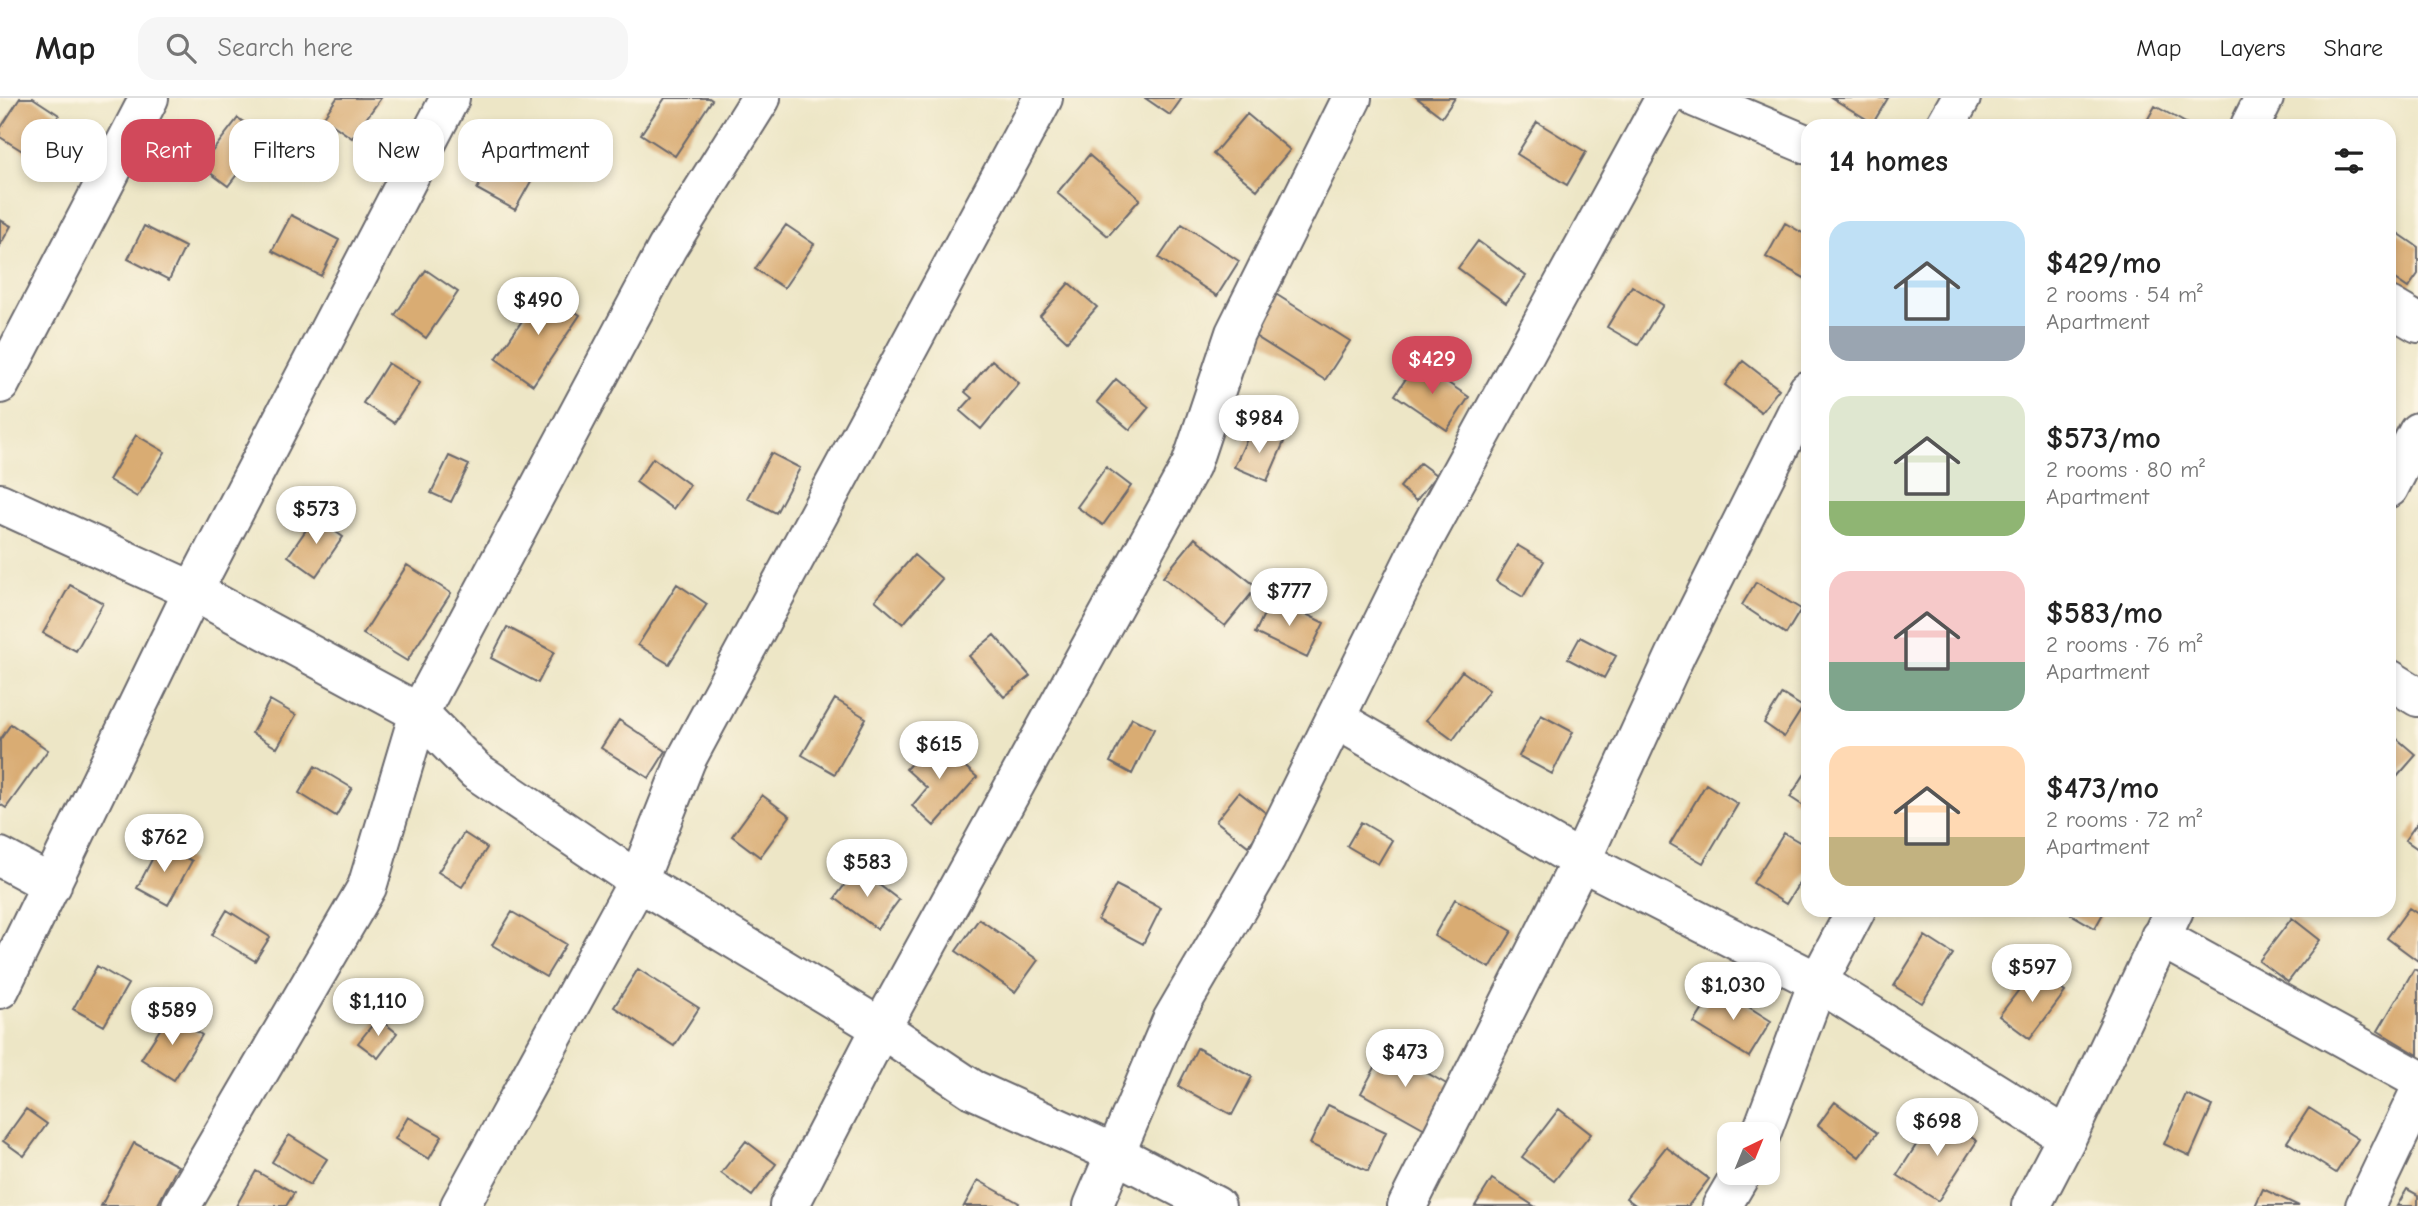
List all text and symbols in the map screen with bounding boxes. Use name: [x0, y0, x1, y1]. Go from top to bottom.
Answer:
search box: [138, 17, 628, 80]
text: Map: [35, 29, 96, 67]
icon: search: [162, 29, 200, 67]
text: Search here: [218, 33, 353, 63]
text: Map: [2136, 34, 2182, 62]
text: Layers: [2220, 34, 2285, 62]
text: Share: [2323, 34, 2383, 62]
chip: Buy: [21, 119, 107, 182]
chip: Rent: [121, 119, 215, 182]
chip: Filters: [229, 119, 339, 182]
chip: New: [353, 119, 444, 182]
chip: Apartment: [458, 119, 613, 182]
icon: filters: [2330, 142, 2368, 180]
text: 14 homes: [1829, 144, 1948, 179]
text: $429/mo: [2046, 246, 2161, 281]
icon: home: [1885, 249, 1969, 333]
pin: $490: [497, 278, 579, 337]
text: 2 rooms · 54 m²: [2046, 281, 2203, 308]
text: $490: [513, 286, 563, 313]
text: Apartment: [2046, 308, 2149, 335]
pin: $429: [1391, 336, 1473, 396]
text: $429: [1408, 345, 1456, 372]
pin: $984: [1218, 396, 1300, 455]
text: $984: [1235, 404, 1283, 431]
text: $573/mo: [2046, 421, 2161, 456]
icon: home: [1885, 424, 1969, 508]
text: 2 rooms · 80 m²: [2046, 456, 2205, 483]
text: Apartment: [2046, 483, 2149, 510]
pin: $573: [275, 486, 357, 546]
text: $573: [292, 495, 340, 522]
pin: $777: [1248, 568, 1330, 628]
text: $777: [1267, 577, 1311, 604]
text: $583/mo: [2046, 596, 2163, 631]
icon: home: [1885, 599, 1969, 683]
text: 2 rooms · 76 m²: [2046, 631, 2202, 658]
text: Apartment: [2046, 658, 2149, 685]
pin: $615: [898, 722, 980, 781]
text: $615: [915, 730, 963, 757]
text: $473/mo: [2046, 771, 2159, 806]
icon: home: [1885, 774, 1969, 858]
text: 2 rooms · 72 m²: [2046, 806, 2202, 833]
pin: $762: [123, 814, 205, 874]
text: $762: [141, 823, 187, 850]
text: Apartment: [2046, 833, 2149, 860]
pin: $583: [826, 840, 908, 899]
text: $583: [842, 848, 892, 875]
pin: $597: [1991, 944, 2073, 1004]
text: $597: [2008, 953, 2056, 980]
pin: $1,030: [1676, 962, 1790, 1022]
text: $1,030: [1701, 971, 1765, 998]
pin: $1,110: [321, 978, 435, 1038]
text: $1,110: [349, 987, 407, 1014]
pin: $589: [131, 988, 213, 1047]
text: $589: [147, 996, 197, 1023]
pin: $473: [1364, 1030, 1446, 1089]
text: $473: [1382, 1038, 1428, 1065]
pin: $698: [1896, 1098, 1978, 1158]
text: $698: [1912, 1107, 1962, 1134]
north arrow: [1717, 1122, 1780, 1185]
map controls: [1717, 1122, 1780, 1185]

